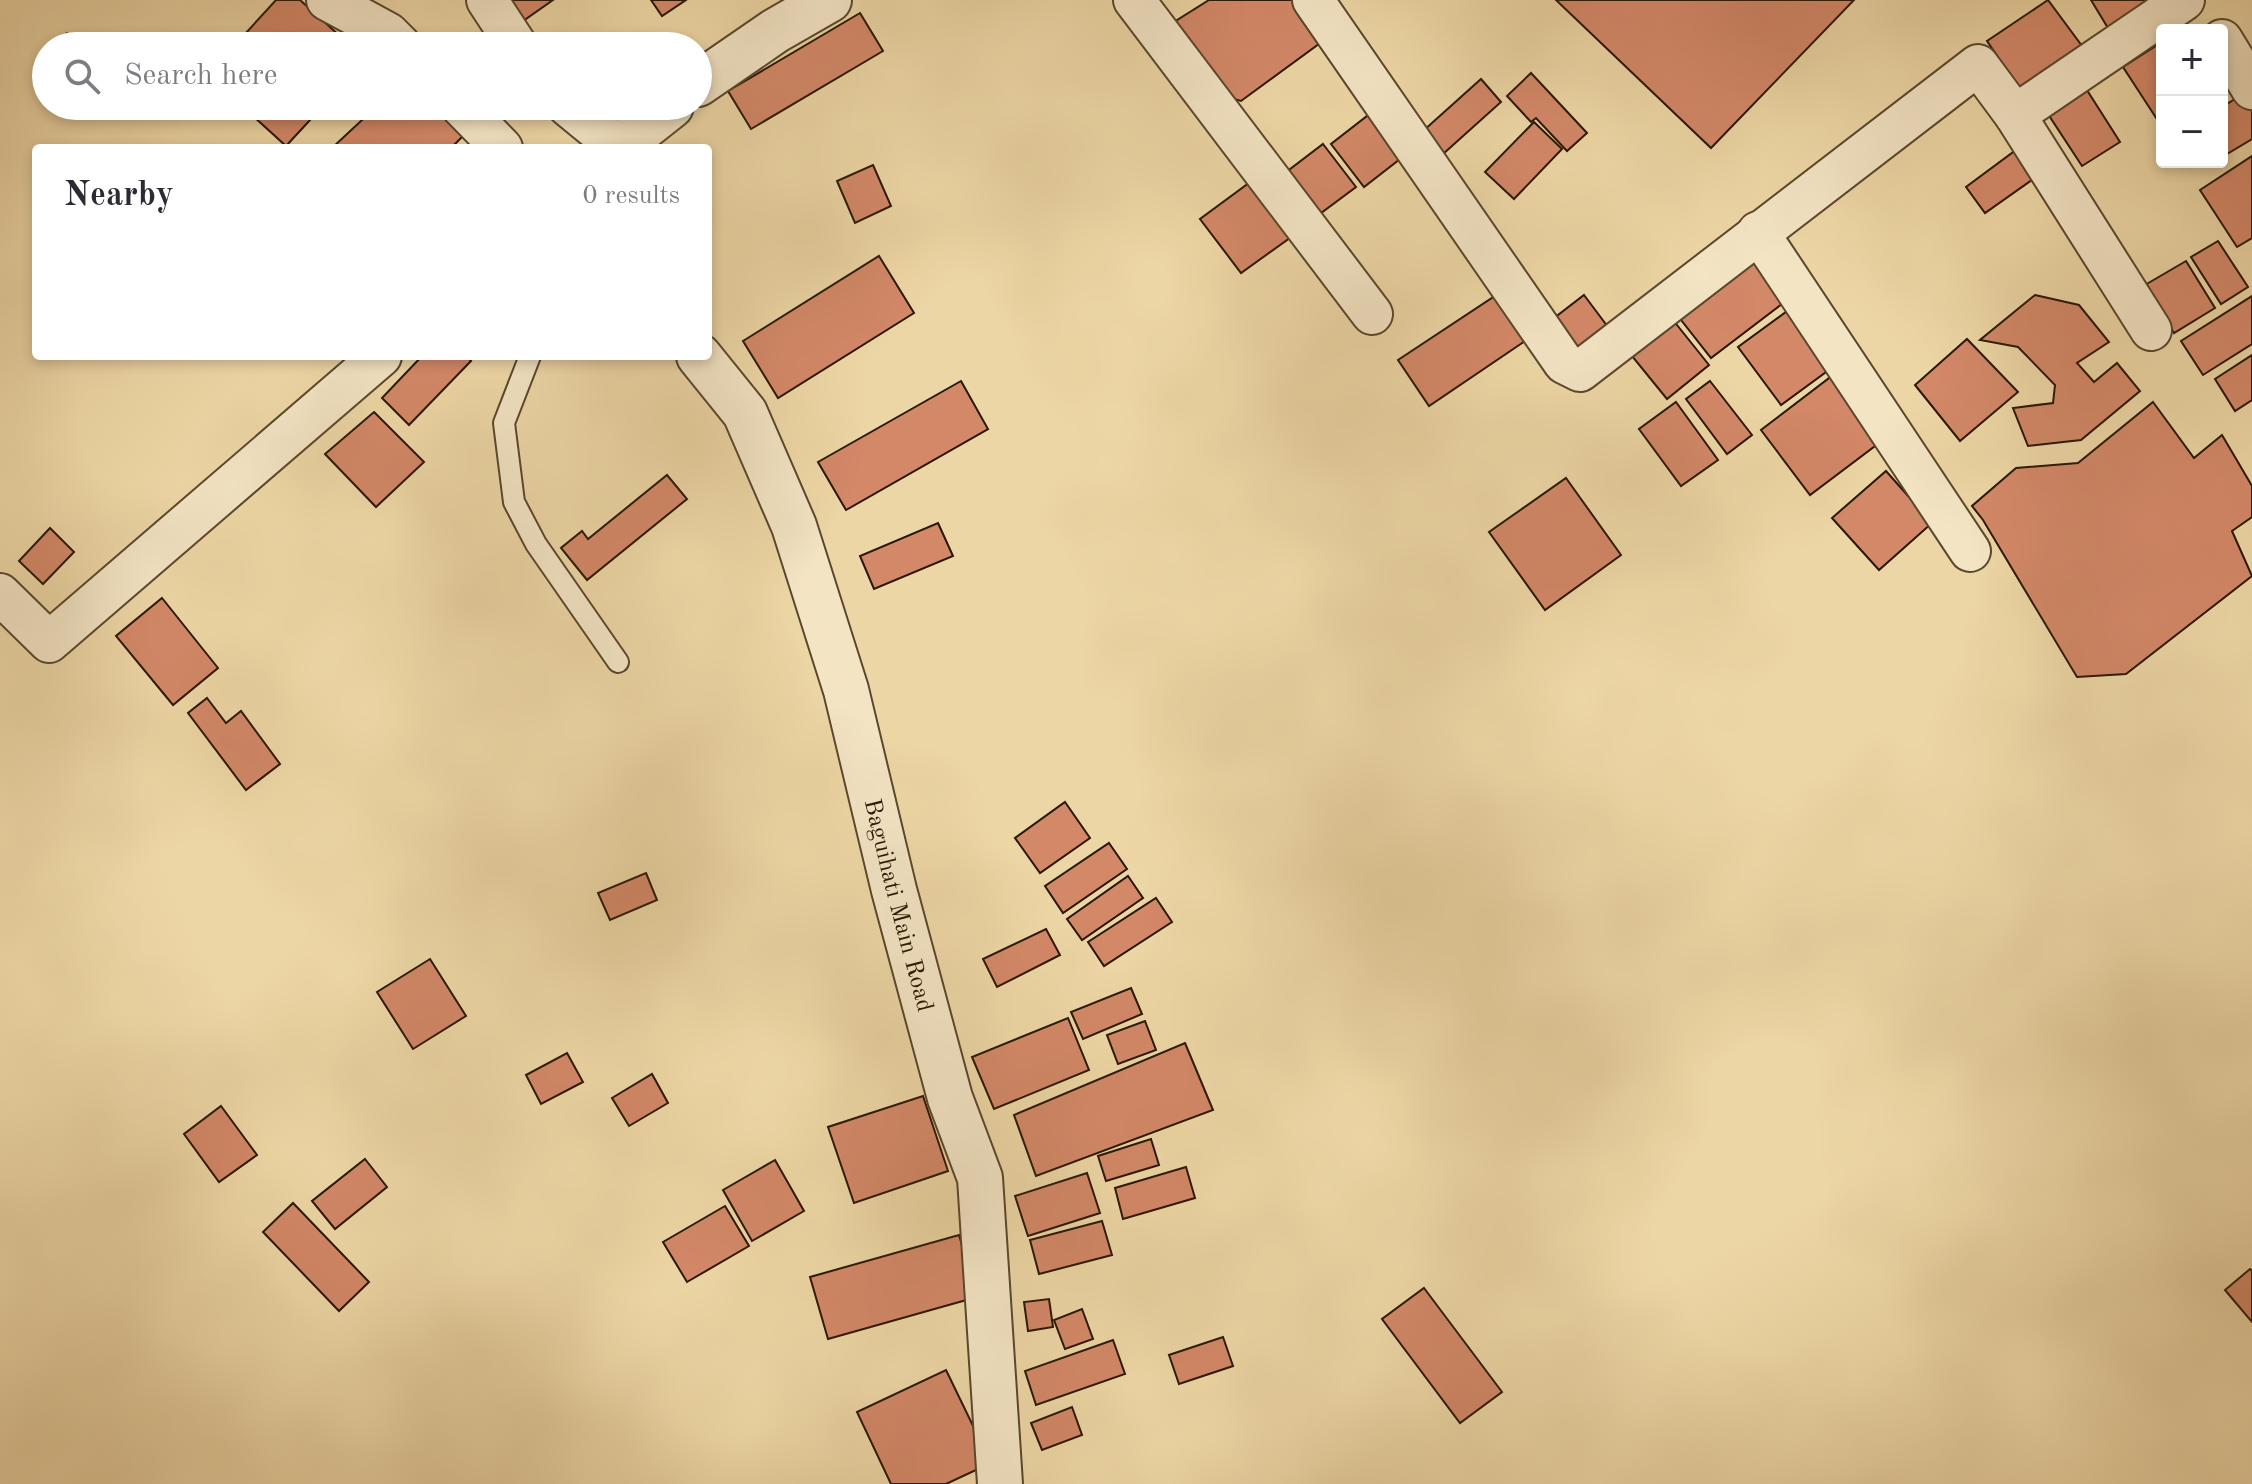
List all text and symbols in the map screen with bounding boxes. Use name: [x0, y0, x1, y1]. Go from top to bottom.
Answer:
map controls: [2156, 24, 2228, 168]
button: +: [2156, 24, 2228, 96]
search box: [32, 32, 712, 120]
icon: search: [60, 54, 104, 98]
text: Search here: [124, 61, 278, 91]
button: −: [2156, 96, 2228, 168]
text: Nearby: [64, 179, 174, 213]
text: 0 results: [582, 183, 680, 209]
street label: Baguihati Main Road: [859, 797, 936, 1015]

